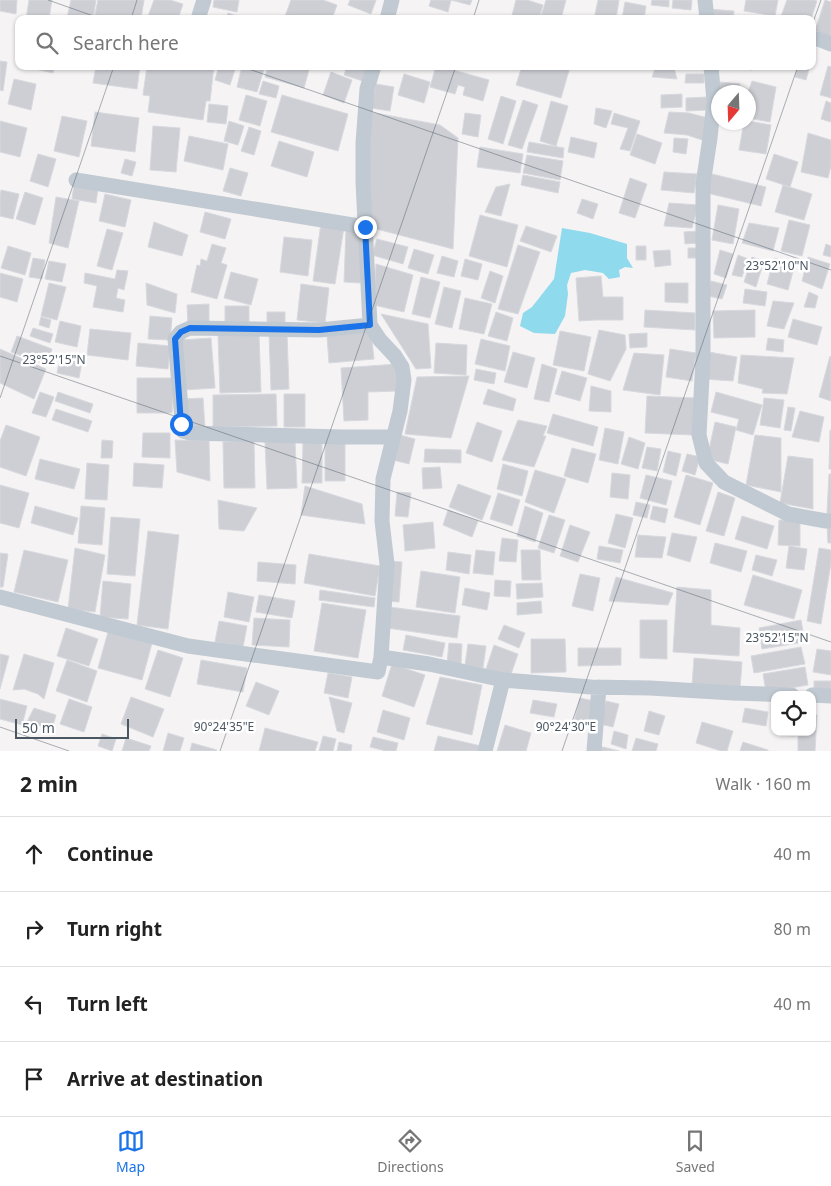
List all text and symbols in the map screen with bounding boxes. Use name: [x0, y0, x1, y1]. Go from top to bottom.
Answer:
search box: [15, 15, 816, 70]
icon: search: [33, 29, 61, 57]
text: Search here: [73, 30, 179, 56]
north arrow: [711, 85, 756, 130]
route end: [354, 216, 377, 239]
text: 23°52'10"N: [745, 257, 809, 274]
text: 23°52'15"N: [22, 351, 86, 368]
route start: [170, 413, 193, 436]
text: 23°52'15"N: [745, 629, 809, 646]
map controls: [771, 691, 816, 736]
button: locate: [771, 691, 816, 736]
scale bar: [15, 716, 129, 739]
text: 50 m: [22, 718, 55, 737]
text: 90°24'35"E: [194, 718, 254, 735]
text: 90°24'30"E: [536, 718, 596, 735]
text: 2 min: [20, 770, 78, 798]
text: Walk · 160 m: [716, 773, 811, 795]
icon: ahead: [20, 840, 48, 868]
text: Continue: [67, 841, 153, 867]
text: 40 m: [774, 843, 811, 865]
icon: right: [20, 915, 48, 943]
text: Turn right: [67, 916, 162, 942]
text: 80 m: [774, 918, 811, 940]
icon: left: [20, 990, 48, 1018]
text: Turn left: [67, 991, 148, 1017]
text: 40 m: [774, 993, 811, 1015]
icon: arrive: [20, 1065, 48, 1093]
text: Arrive at destination: [67, 1066, 263, 1092]
tab: Map: [116, 1127, 145, 1176]
tab: Directions: [377, 1127, 444, 1176]
tab: Saved: [676, 1127, 715, 1176]

